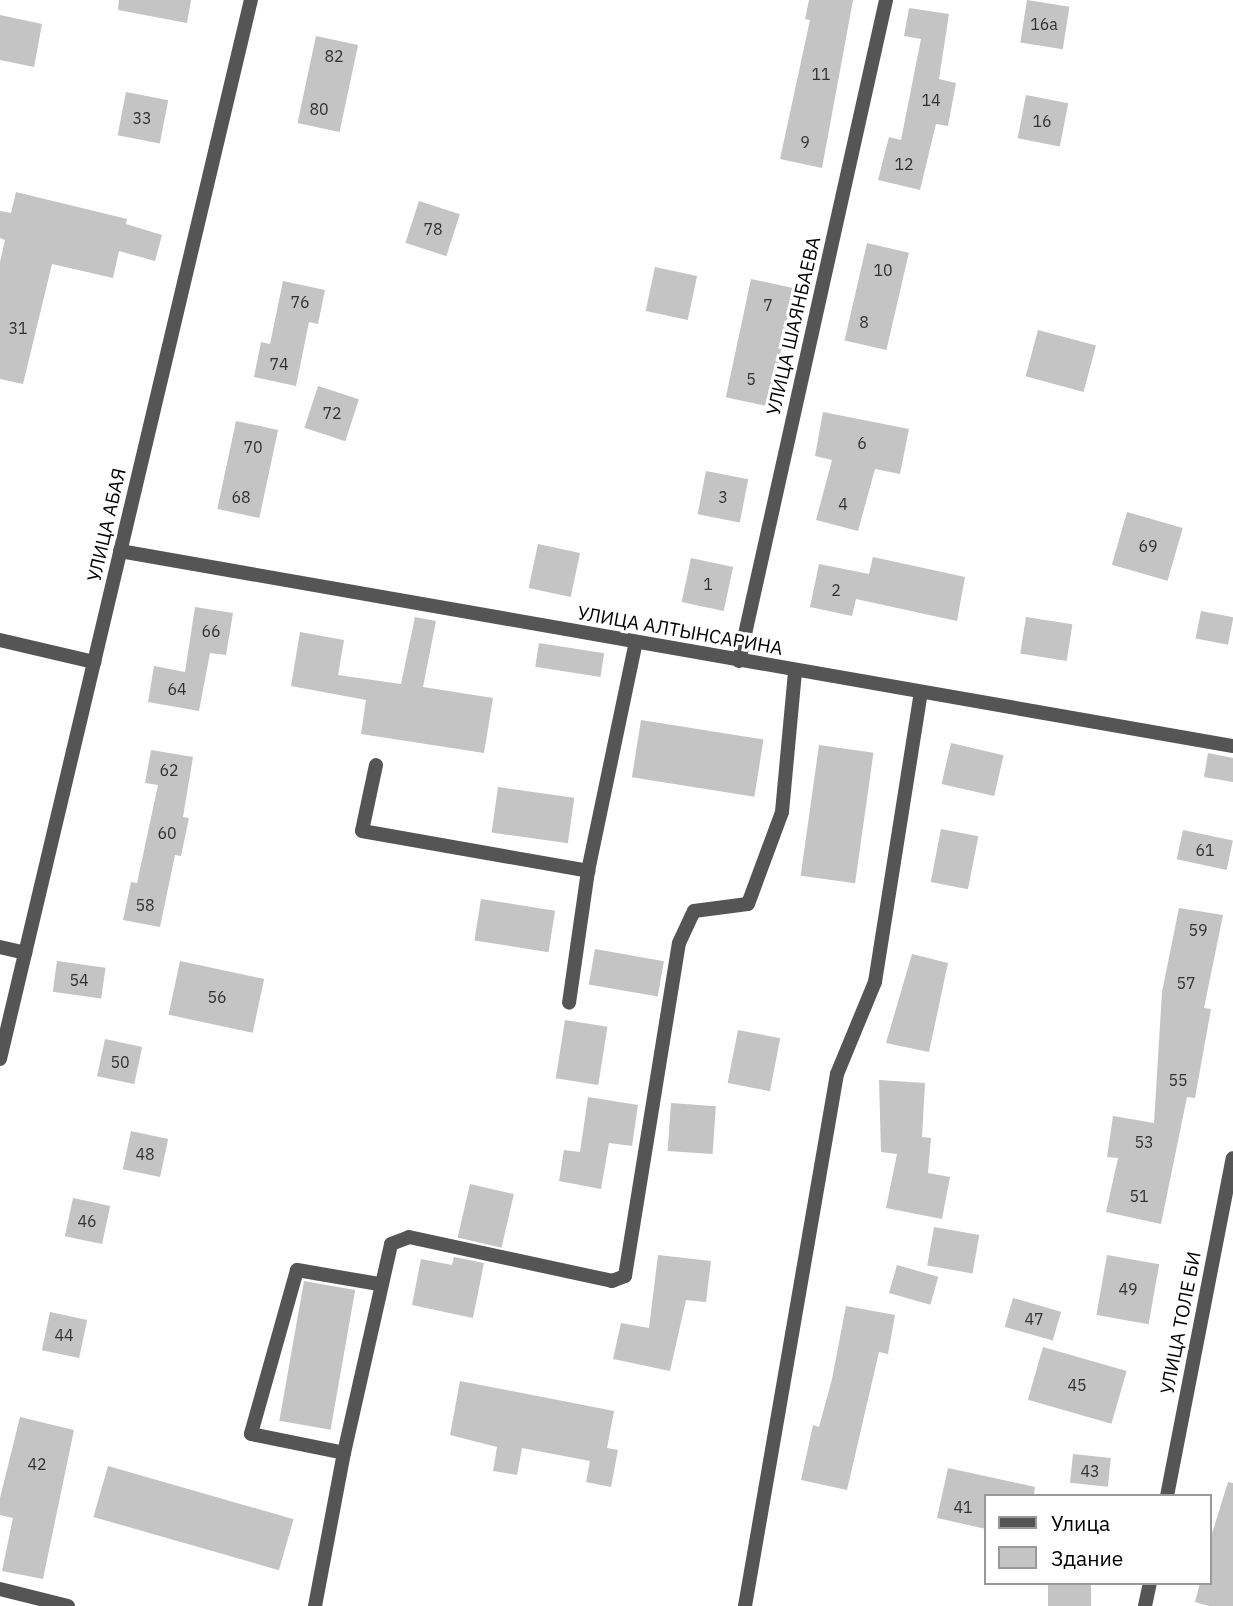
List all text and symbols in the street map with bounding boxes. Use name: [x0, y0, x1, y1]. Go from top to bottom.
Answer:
house number: 16а: [1030, 14, 1058, 34]
house number: 82: [324, 46, 344, 66]
house number: 11: [811, 64, 831, 84]
house number: 14: [921, 90, 941, 110]
house number: 80: [309, 99, 329, 119]
house number: 33: [132, 108, 152, 128]
house number: 16: [1032, 111, 1052, 131]
house number: 9: [800, 132, 810, 152]
house number: 12: [894, 154, 914, 174]
house number: 78: [423, 219, 443, 239]
street label: УЛИЦА ШАЯНБАЕВА: [762, 234, 826, 418]
house number: 10: [873, 260, 893, 280]
house number: 76: [290, 292, 310, 312]
house number: 7: [763, 295, 773, 315]
house number: 8: [859, 312, 869, 332]
house number: 31: [8, 318, 28, 338]
house number: 74: [269, 354, 289, 374]
house number: 5: [746, 369, 756, 389]
house number: 72: [322, 403, 342, 423]
house number: 6: [857, 433, 867, 453]
house number: 70: [243, 437, 263, 457]
street label: УЛИЦА АБАЯ: [83, 466, 131, 584]
house number: 68: [231, 487, 251, 507]
house number: 3: [718, 487, 728, 507]
house number: 4: [838, 494, 848, 514]
house number: 69: [1138, 536, 1158, 556]
house number: 1: [703, 574, 713, 594]
house number: 2: [831, 580, 841, 600]
street label: УЛИЦА АЛТЫНСАРИНА: [576, 602, 784, 660]
house number: 66: [201, 621, 221, 641]
house number: 64: [167, 679, 187, 699]
house number: 62: [159, 760, 179, 780]
house number: 60: [157, 823, 177, 843]
house number: 61: [1195, 840, 1215, 860]
house number: 58: [135, 895, 155, 915]
house number: 59: [1188, 920, 1208, 940]
house number: 54: [69, 970, 89, 990]
house number: 57: [1176, 973, 1196, 993]
house number: 56: [207, 987, 227, 1007]
house number: 50: [110, 1052, 130, 1072]
house number: 55: [1168, 1070, 1188, 1090]
house number: 53: [1134, 1132, 1154, 1152]
house number: 48: [135, 1144, 155, 1164]
house number: 51: [1129, 1186, 1149, 1206]
house number: 46: [77, 1211, 97, 1231]
street label: УЛИЦА ТОЛЕ БИ: [1156, 1250, 1206, 1396]
house number: 49: [1118, 1279, 1138, 1299]
house number: 47: [1024, 1309, 1044, 1329]
house number: 44: [54, 1325, 74, 1345]
house number: 45: [1067, 1375, 1087, 1395]
house number: 42: [27, 1454, 47, 1474]
house number: 43: [1080, 1461, 1100, 1481]
legend: [984, 1494, 1212, 1585]
house number: 41: [953, 1497, 973, 1517]
text: Улица: [1051, 1509, 1110, 1537]
text: Здание: [1051, 1544, 1123, 1572]

